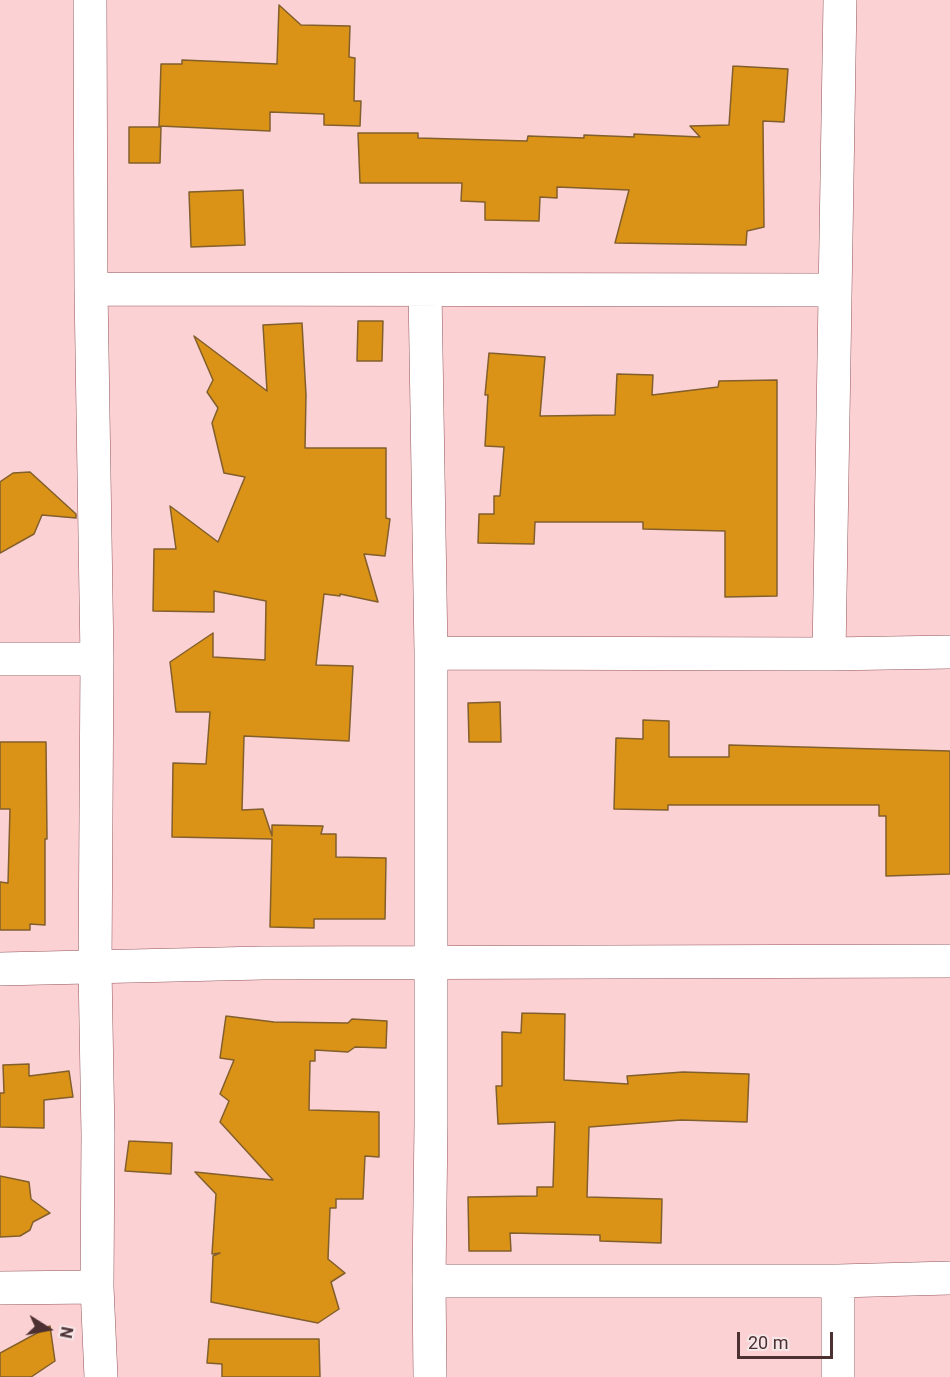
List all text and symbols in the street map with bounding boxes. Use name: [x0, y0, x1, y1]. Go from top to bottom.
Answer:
north arrow: [18, 1299, 78, 1359]
scale bar: [740, 1320, 836, 1358]
text: N: [56, 1325, 77, 1340]
text: 20 m: [748, 1332, 788, 1353]

